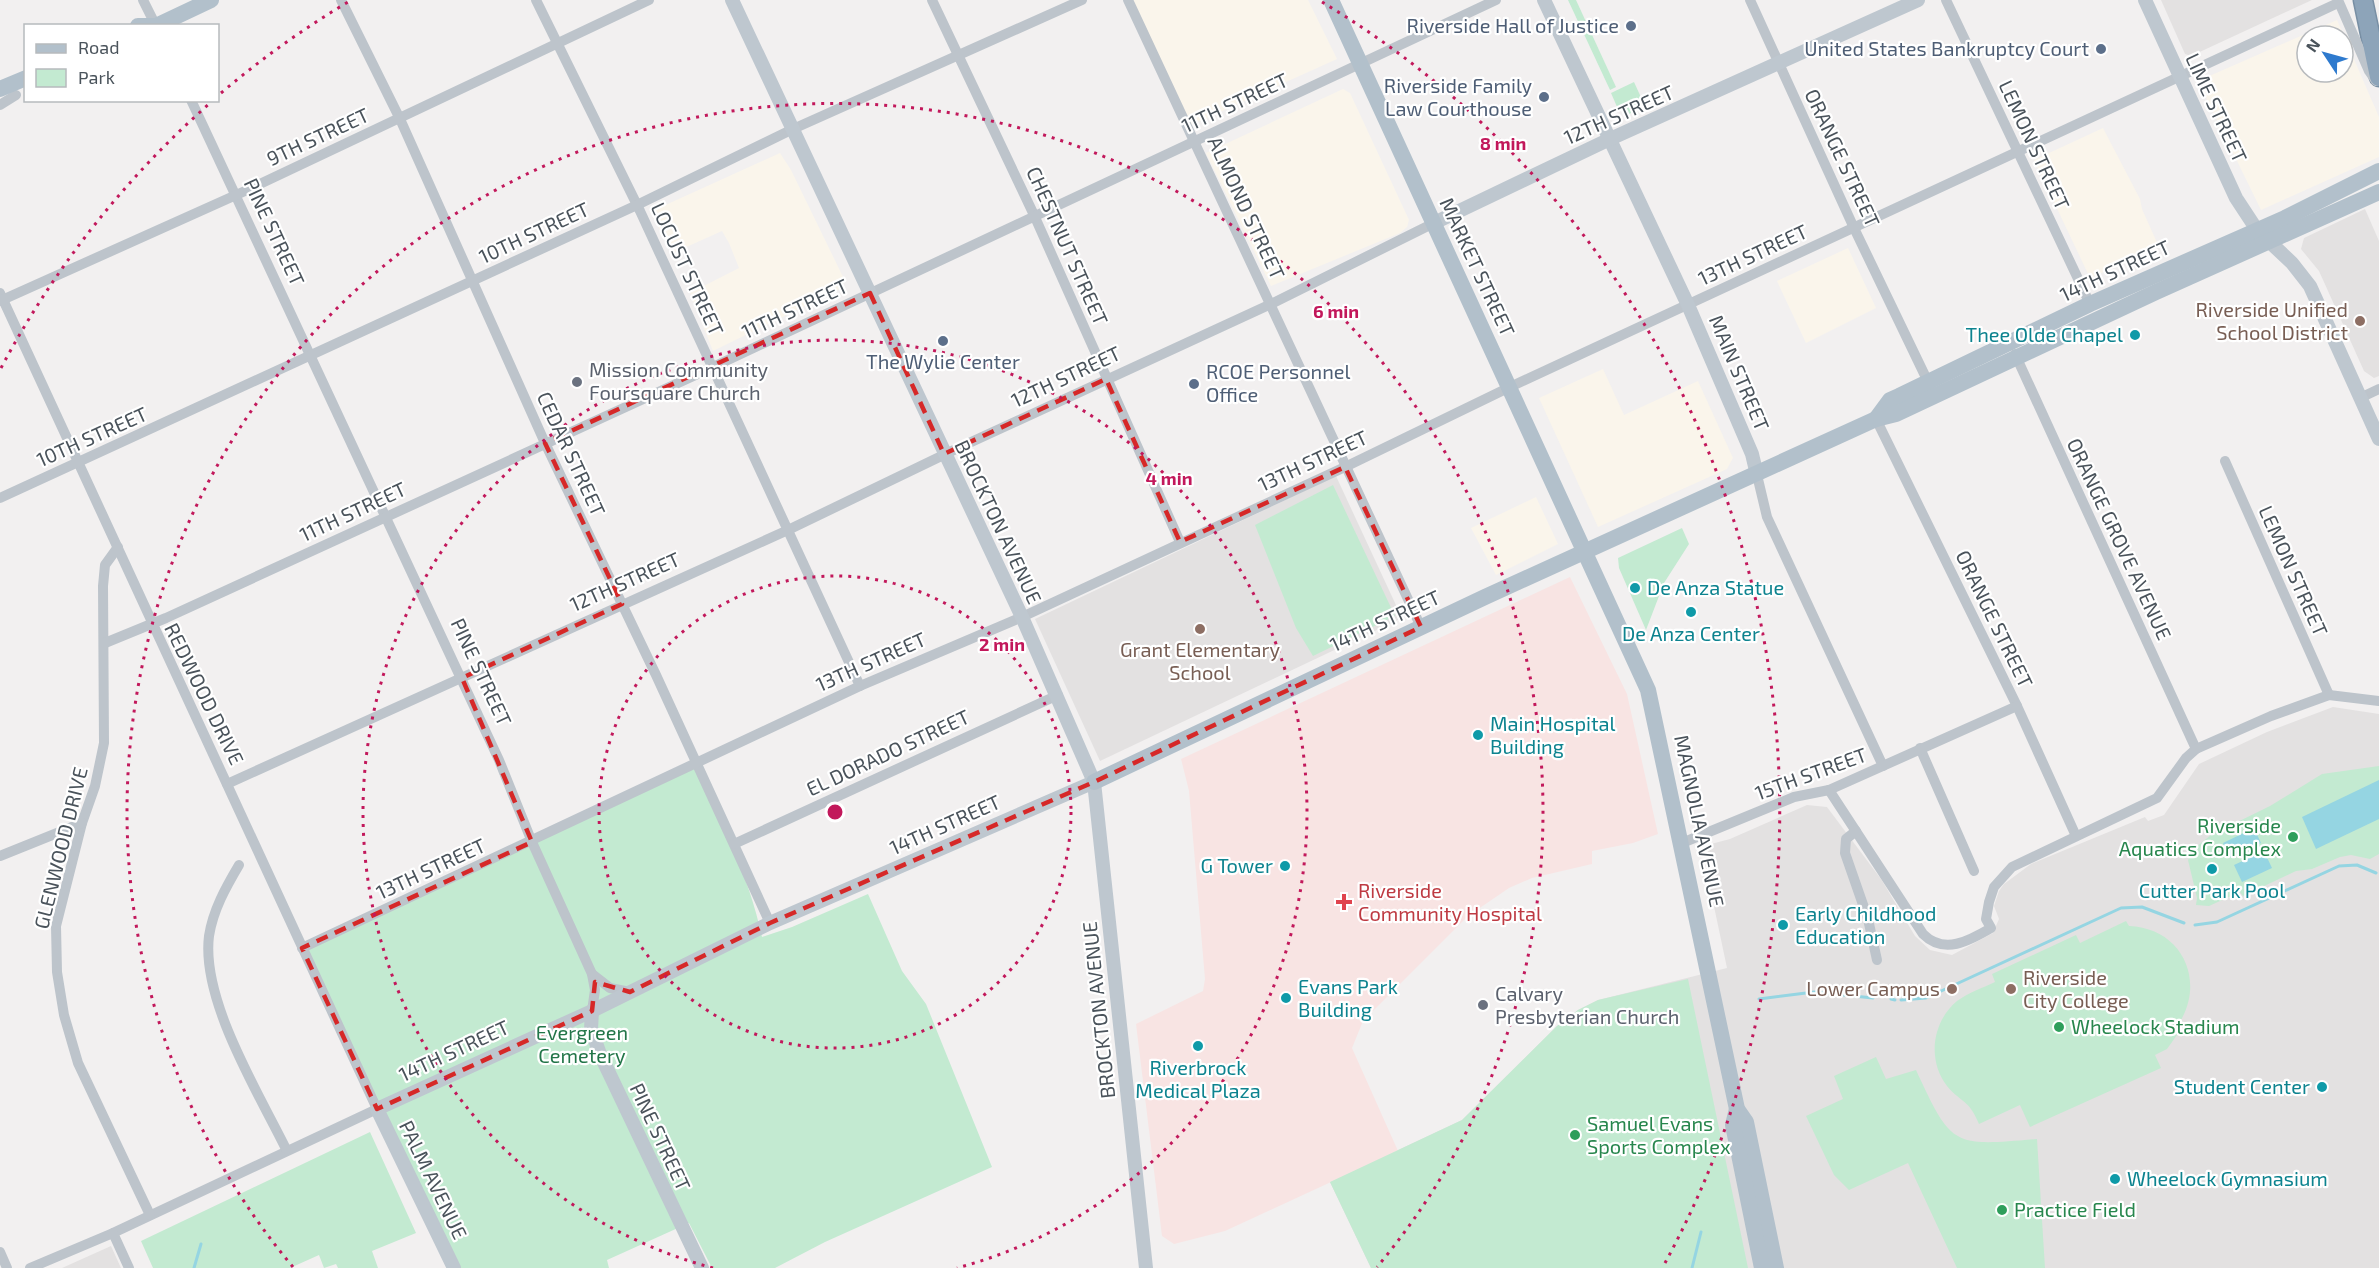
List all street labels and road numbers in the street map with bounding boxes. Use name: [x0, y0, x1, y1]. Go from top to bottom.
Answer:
street label: LIME STREET: [2181, 49, 2253, 166]
street label: 11TH STREET: [1178, 67, 1292, 137]
street label: LEMON STREET: [1994, 76, 2076, 214]
street label: 12TH STREET: [1560, 79, 1678, 149]
street label: ORANGE STREET: [1800, 85, 1886, 231]
street label: 9TH STREET: [263, 102, 373, 170]
street label: ALMOND STREET: [1203, 132, 1291, 283]
street label: CHESTNUT STREET: [1022, 163, 1114, 329]
street label: PINE STREET: [240, 174, 310, 290]
street label: MARKET STREET: [1435, 194, 1521, 340]
street label: 10TH STREET: [475, 196, 593, 268]
street label: LOCUST STREET: [647, 198, 729, 339]
street label: 13TH STREET: [1694, 218, 1811, 290]
street label: 14TH STREET: [2056, 234, 2174, 306]
street label: 11TH STREET: [738, 273, 852, 343]
street label: MAIN STREET: [1705, 311, 1775, 434]
street label: 12TH STREET: [1007, 340, 1124, 412]
street label: CEDAR STREET: [533, 388, 611, 520]
street label: 10TH STREET: [32, 401, 151, 471]
street label: 13TH STREET: [1254, 424, 1371, 496]
street label: ORANGE GROVE AVENUE: [2063, 434, 2177, 643]
street label: BROCKTON AVENUE: [950, 436, 1047, 607]
street label: 11TH STREET: [296, 476, 410, 546]
street label: LEMON STREET: [2254, 502, 2334, 640]
street label: 12TH STREET: [566, 546, 684, 616]
street label: ORANGE STREET: [1951, 546, 2039, 691]
street label: 14TH STREET: [1326, 584, 1444, 656]
street label: PINE STREET: [447, 614, 517, 730]
street label: REDWOOD DRIVE: [160, 619, 250, 768]
street label: 13TH STREET: [812, 626, 930, 696]
street label: EL DORADO STREET: [802, 704, 973, 800]
street label: MAGNOLIA AVENUE: [1670, 733, 1730, 909]
street label: 15TH STREET: [1751, 742, 1870, 804]
street label: GLENWOOD DRIVE: [28, 764, 92, 931]
street label: 14TH STREET: [885, 789, 1004, 859]
street label: 13TH STREET: [372, 832, 489, 904]
street label: BROCKTON AVENUE: [1077, 920, 1119, 1100]
street label: 14TH STREET: [395, 1014, 513, 1086]
street label: PINE STREET: [626, 1079, 696, 1195]
street label: PALM AVENUE: [395, 1116, 473, 1243]

